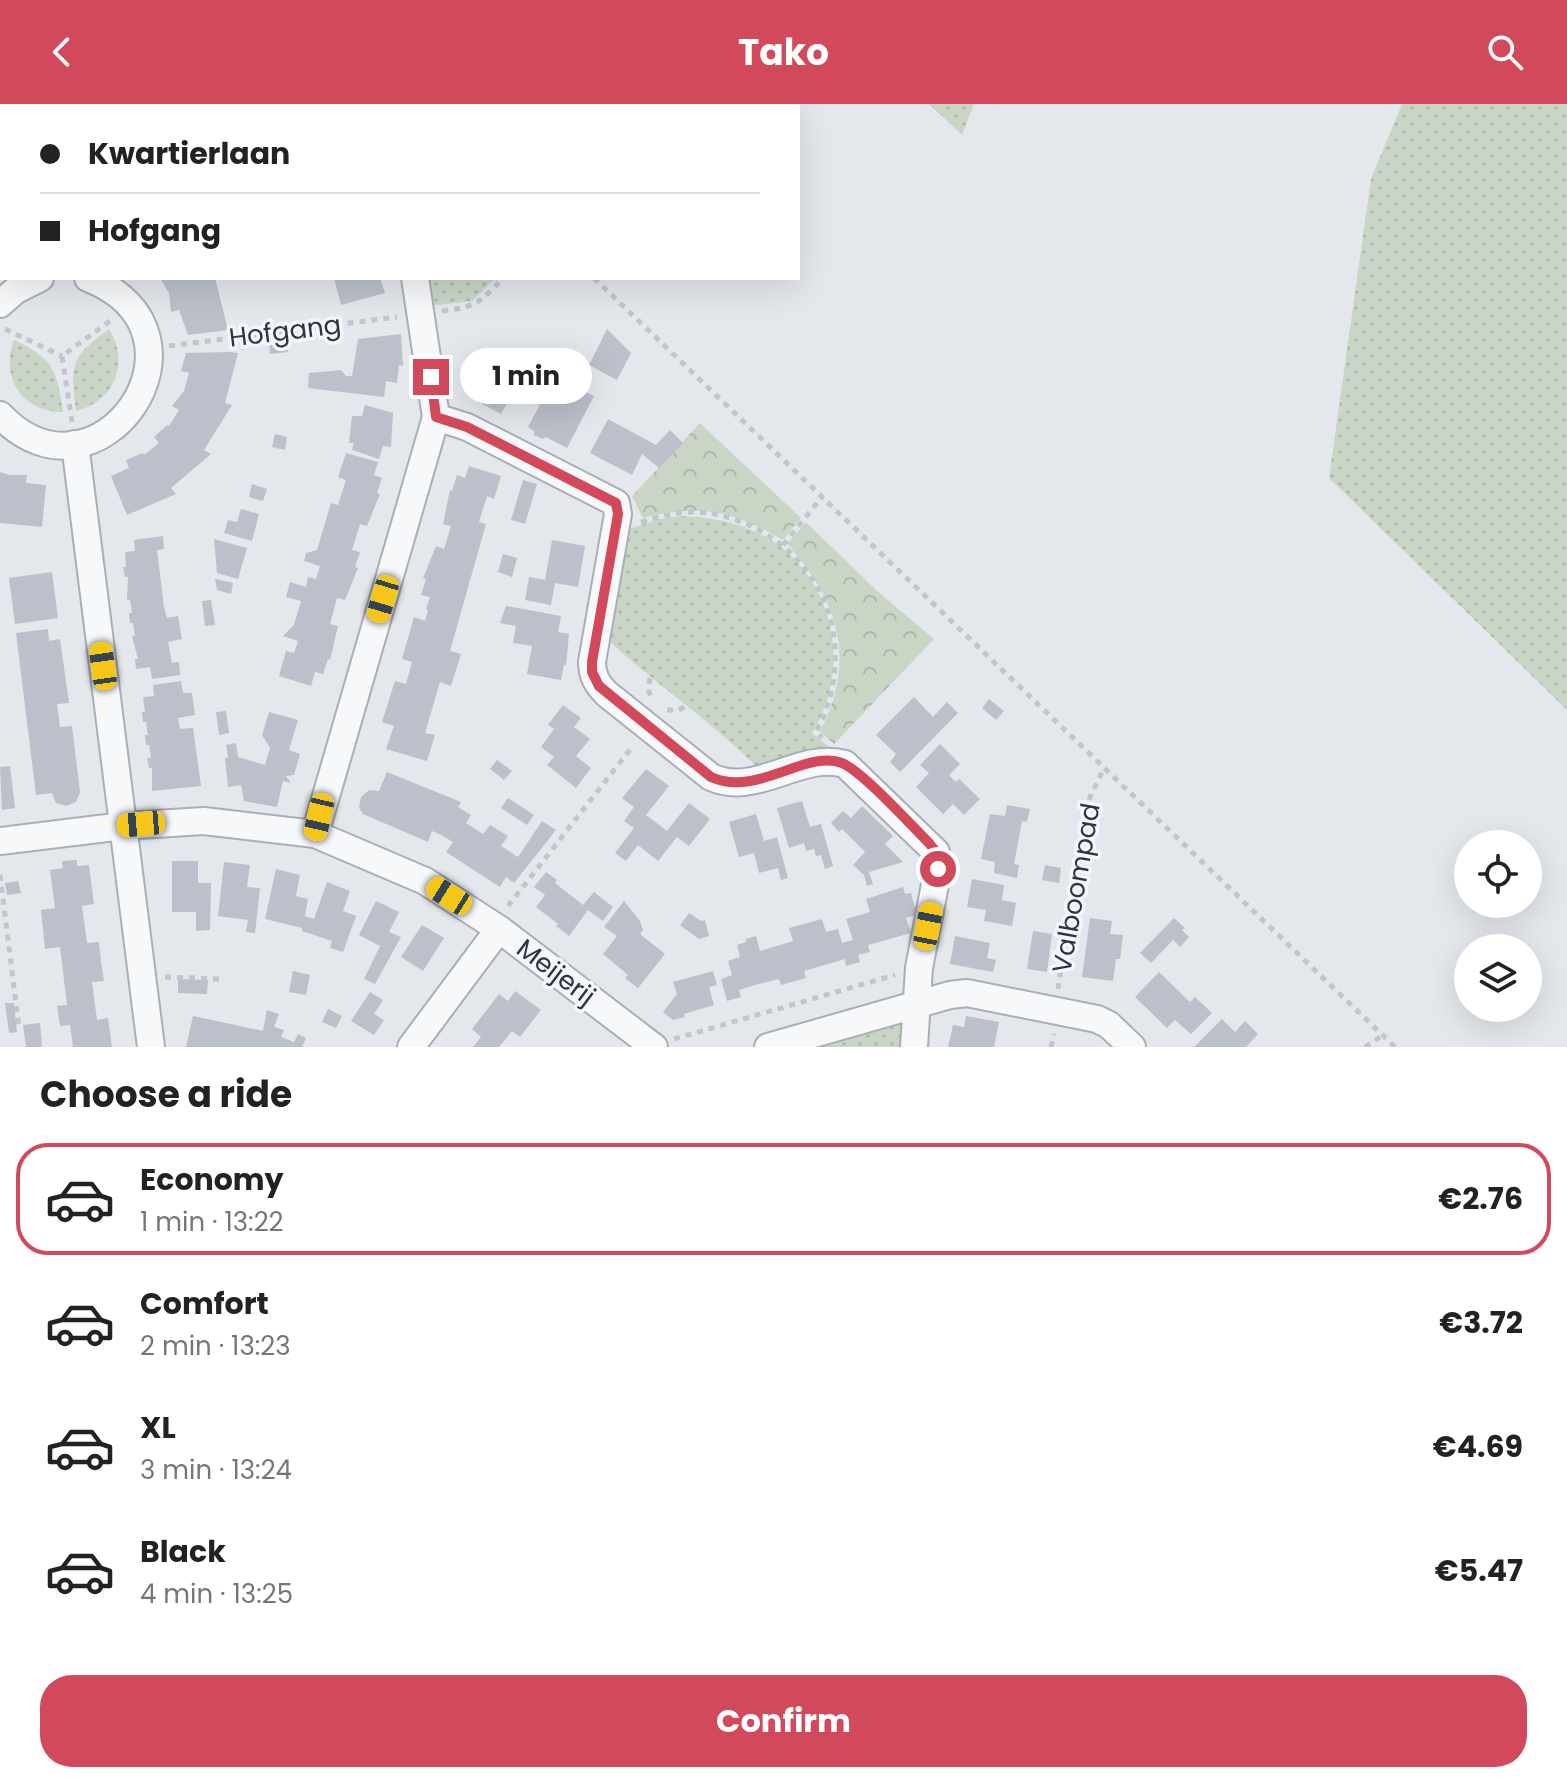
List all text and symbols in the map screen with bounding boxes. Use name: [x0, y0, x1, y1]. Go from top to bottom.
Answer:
text: Tako: [738, 27, 829, 78]
icon: back: [40, 30, 84, 74]
icon: search: [1483, 30, 1527, 74]
text: Kwartierlaan: [88, 132, 290, 175]
text: Hofgang: [88, 209, 221, 252]
street label: Hofgang: [227, 306, 343, 356]
callout: 1 min: [459, 349, 591, 405]
text: 1 min: [492, 358, 560, 394]
route end: [413, 359, 449, 395]
car: [365, 573, 401, 625]
car: [88, 641, 118, 691]
car: [302, 791, 336, 843]
street label: Valboompad: [1043, 800, 1109, 976]
car: [116, 810, 166, 838]
map controls: [1454, 830, 1542, 1022]
button: locate: [1454, 830, 1542, 918]
route start: [920, 851, 956, 887]
car: [422, 873, 476, 919]
car: [912, 900, 944, 952]
street label: Meijerij: [509, 931, 603, 1013]
button: layers: [1454, 934, 1542, 1022]
text: Choose a ride: [40, 1069, 292, 1120]
text: Economy: [140, 1158, 284, 1201]
icon: car: [44, 1163, 116, 1235]
text: €2.76: [1438, 1177, 1523, 1220]
text: 1 min · 13:22: [140, 1204, 284, 1240]
text: Comfort: [140, 1282, 269, 1325]
icon: car: [44, 1287, 116, 1359]
text: €3.72: [1439, 1301, 1523, 1344]
text: 2 min · 13:23: [140, 1328, 291, 1364]
text: XL: [140, 1406, 176, 1449]
icon: car: [44, 1411, 116, 1483]
text: €4.69: [1433, 1425, 1523, 1468]
text: 3 min · 13:24: [140, 1452, 292, 1488]
text: Black: [140, 1530, 226, 1573]
icon: car: [44, 1535, 116, 1607]
text: €5.47: [1435, 1549, 1523, 1592]
text: 4 min · 13:25: [140, 1576, 293, 1612]
button: Confirm: [40, 1675, 1527, 1767]

